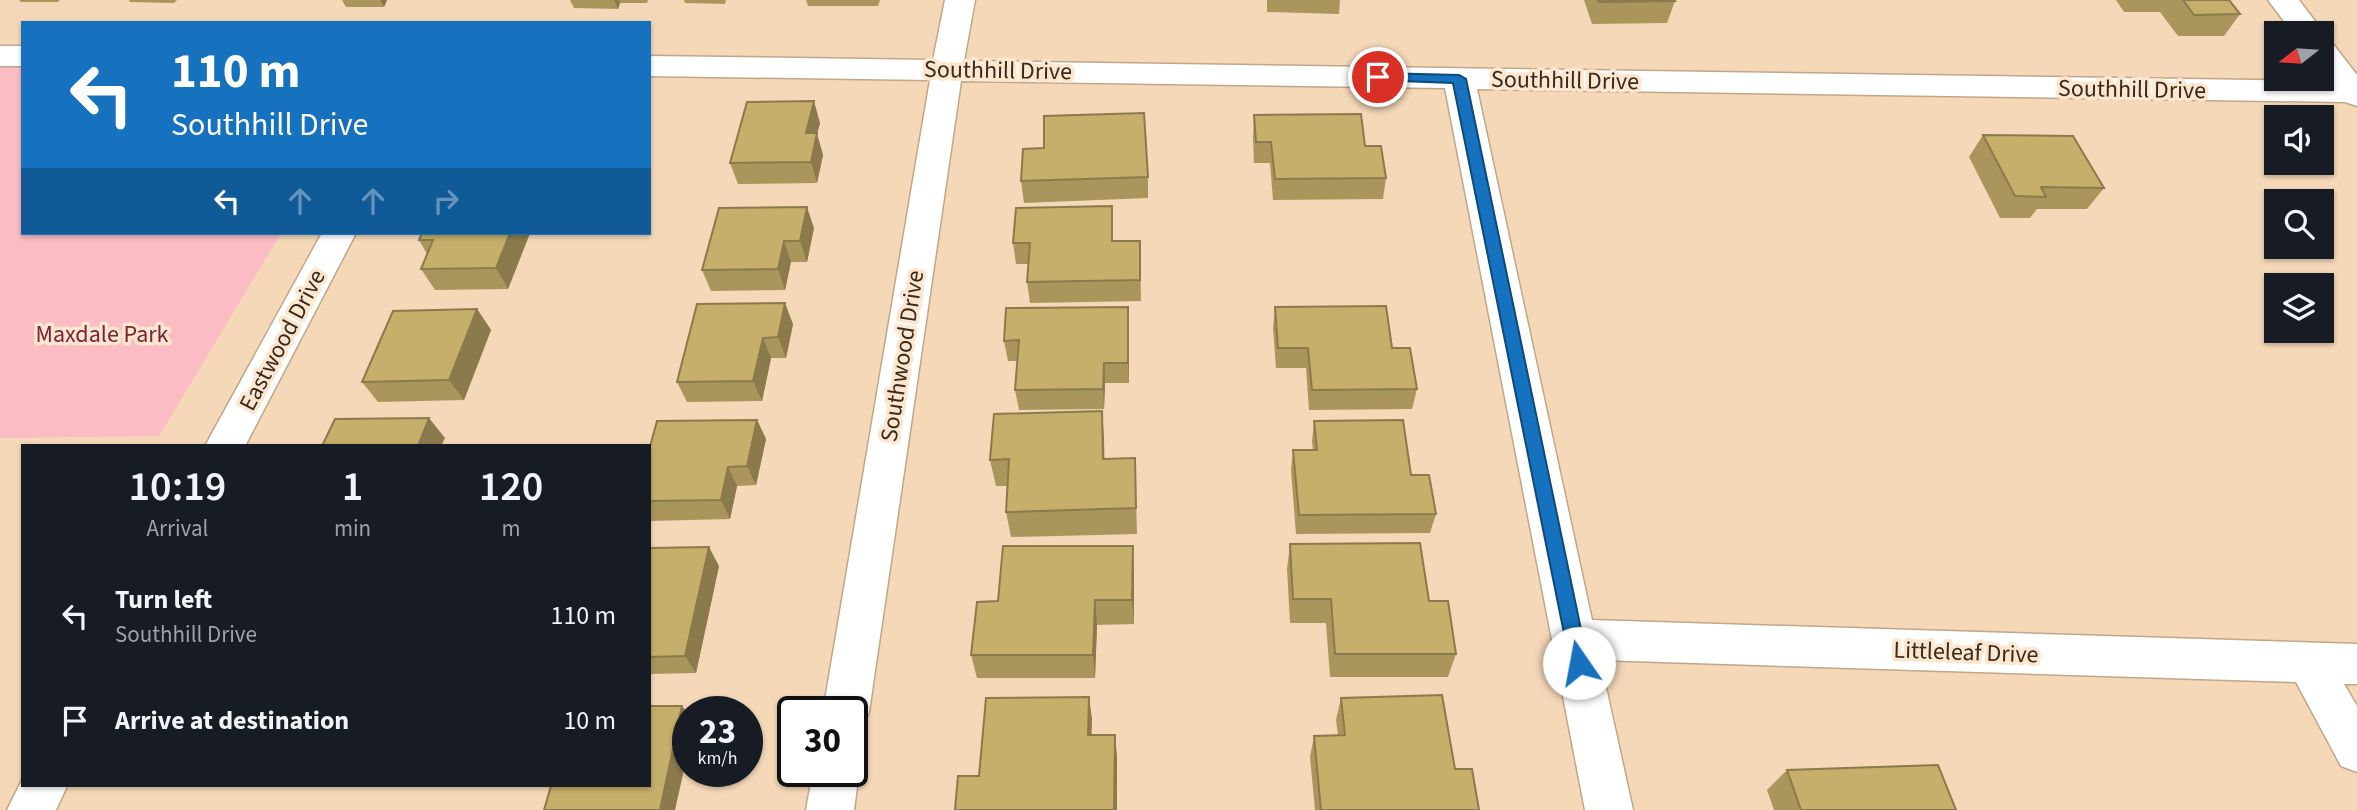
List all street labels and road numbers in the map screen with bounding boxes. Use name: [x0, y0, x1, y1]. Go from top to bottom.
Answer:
street label: Southhill Drive: [924, 52, 1072, 89]
street label: Southhill Drive: [1491, 62, 1639, 99]
street label: Southhill Drive: [2058, 71, 2206, 108]
street label: Eastwood Drive: [230, 263, 334, 417]
street label: Southwood Drive: [872, 268, 933, 444]
street label: Littleleaf Drive: [1893, 632, 2039, 673]

